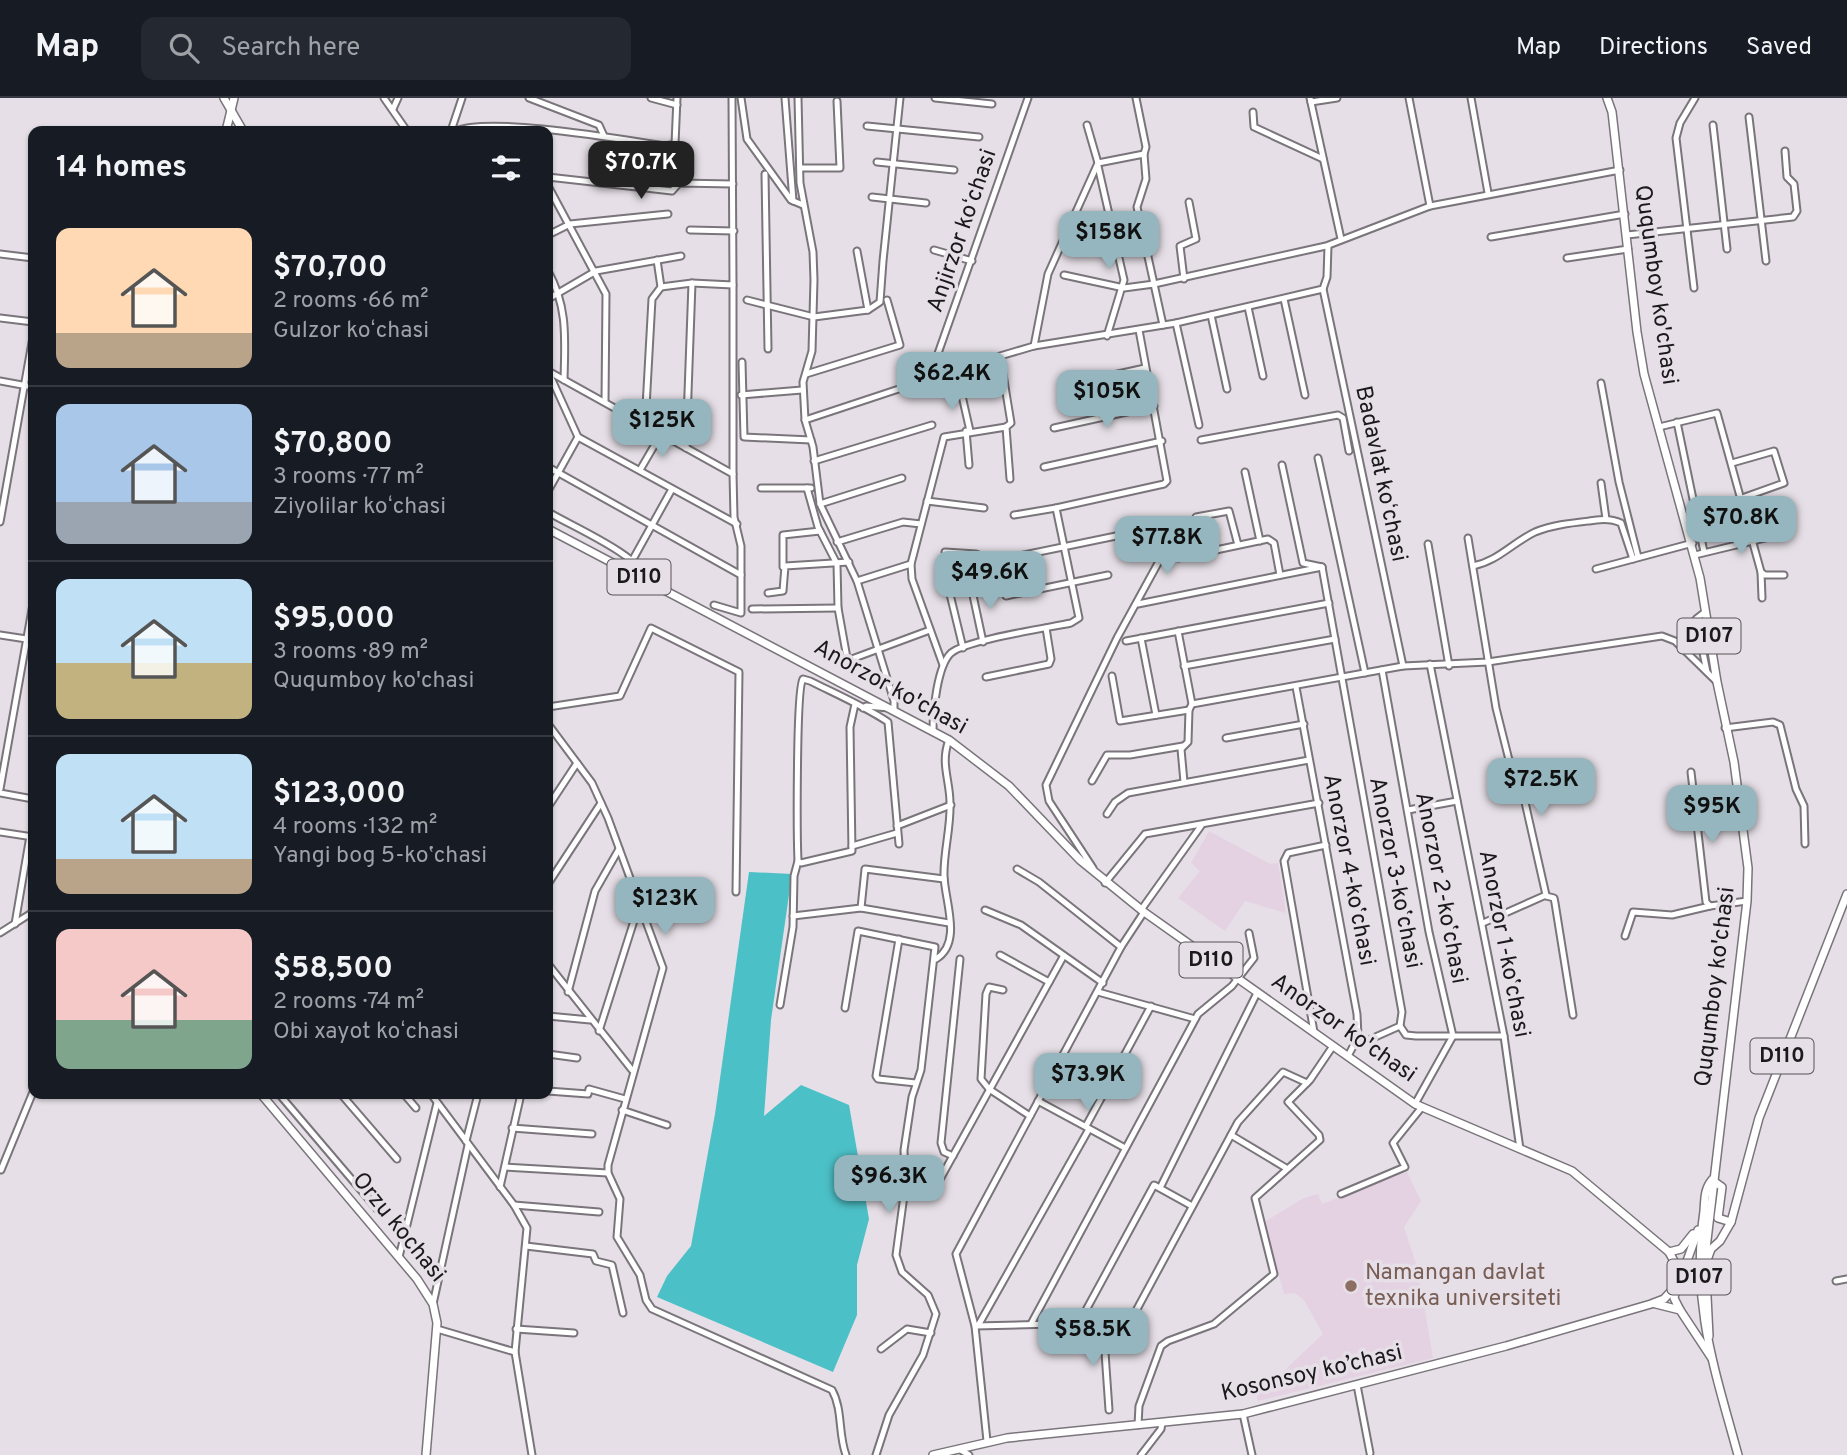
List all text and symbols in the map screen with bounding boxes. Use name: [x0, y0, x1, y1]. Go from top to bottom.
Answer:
search box: [141, 17, 631, 80]
text: Map: [35, 27, 99, 69]
icon: search: [165, 29, 203, 67]
text: Search here: [221, 32, 360, 65]
text: Map: [1516, 33, 1561, 63]
text: Directions: [1599, 33, 1708, 63]
text: Saved: [1746, 33, 1812, 63]
pin: $70.7K: [584, 141, 698, 201]
street label: Anjirzor koʻchasi: [921, 145, 1005, 317]
icon: filters: [487, 149, 525, 187]
text: $70.7K: [604, 149, 678, 178]
text: 14 homes: [56, 150, 187, 187]
street label: Ququmboy ko'chasi: [1627, 183, 1683, 387]
pin: $158K: [1060, 212, 1158, 271]
text: $158K: [1075, 219, 1143, 248]
text: $70,700: [273, 250, 388, 287]
icon: home: [112, 256, 196, 340]
text: 2 rooms · 66 m²: [273, 287, 429, 316]
text: Gulzor koʻchasi: [273, 317, 429, 346]
pin: $62.4K: [895, 352, 1009, 412]
text: $62.4K: [913, 360, 991, 389]
pin: $105K: [1058, 370, 1156, 430]
text: $105K: [1073, 378, 1141, 407]
street label: Badavlat koʻchasi: [1347, 383, 1413, 565]
pin: $125K: [613, 400, 711, 459]
text: $125K: [628, 407, 696, 436]
text: $70,800: [273, 426, 392, 463]
icon: home: [112, 432, 196, 516]
text: 3 rooms · 77 m²: [273, 463, 424, 492]
text: Ziyolilar koʻchasi: [273, 493, 446, 522]
pin: $70.8K: [1684, 496, 1798, 556]
text: $70.8K: [1702, 504, 1780, 533]
pin: $77.8K: [1110, 517, 1224, 576]
text: $77.8K: [1131, 524, 1203, 553]
pin: $49.6K: [933, 552, 1047, 611]
text: $49.6K: [951, 559, 1029, 588]
road number: D110: [608, 560, 670, 594]
text: $95,000: [273, 601, 395, 638]
icon: home: [112, 607, 196, 691]
road number: D107: [1678, 618, 1740, 654]
street label: Anorzor ko'chasi: [808, 634, 972, 742]
text: 3 rooms · 89 m²: [273, 638, 428, 667]
text: Ququmboy ko'chasi: [273, 667, 474, 696]
pin: $72.5K: [1484, 758, 1598, 818]
text: $72.5K: [1503, 766, 1579, 795]
street label: Аnorzor 4-koʼchasi: [1315, 771, 1381, 969]
street label: Аnorzor 3-koʼchasi: [1361, 775, 1427, 971]
text: $123,000: [273, 776, 406, 813]
icon: home: [112, 782, 196, 866]
pin: $95K: [1671, 786, 1753, 845]
street label: Аnorzor 2-koʼchasi: [1407, 790, 1473, 986]
text: $95K: [1683, 793, 1741, 822]
text: 4 rooms · 132 m²: [273, 813, 437, 842]
text: Yangi bog 5-koʼchasi: [273, 842, 487, 871]
street label: Аnorzor 1-koʼchasi: [1471, 848, 1535, 1040]
pin: $123K: [616, 878, 714, 937]
text: $123K: [631, 885, 699, 914]
street label: Ququmboy ko'chasi: [1689, 885, 1743, 1089]
road number: D110: [1180, 942, 1242, 978]
text: $58,500: [273, 951, 393, 988]
icon: home: [112, 957, 196, 1041]
street label: Anorzor ko'chasi: [1264, 968, 1422, 1090]
text: 2 rooms · 74 m²: [273, 988, 424, 1017]
text: Obi xayot koʻchasi: [273, 1018, 459, 1047]
road number: D110: [1750, 1038, 1814, 1074]
pin: $73.9K: [1031, 1054, 1145, 1113]
text: $73.9K: [1050, 1061, 1126, 1090]
pin: $96.3K: [832, 1156, 946, 1215]
text: $96.3K: [850, 1163, 928, 1192]
street label: Orzu kochasi: [345, 1167, 451, 1289]
place label: Namangan davlat texnika universiteti: [1365, 1259, 1561, 1314]
road number: D107: [1668, 1260, 1730, 1294]
marker: Namangan davlat texnika universiteti: [1343, 1278, 1359, 1294]
pin: $58.5K: [1036, 1308, 1150, 1368]
text: $58.5K: [1054, 1316, 1132, 1345]
street label: Kosonsoy ko’chasi: [1218, 1339, 1406, 1409]

